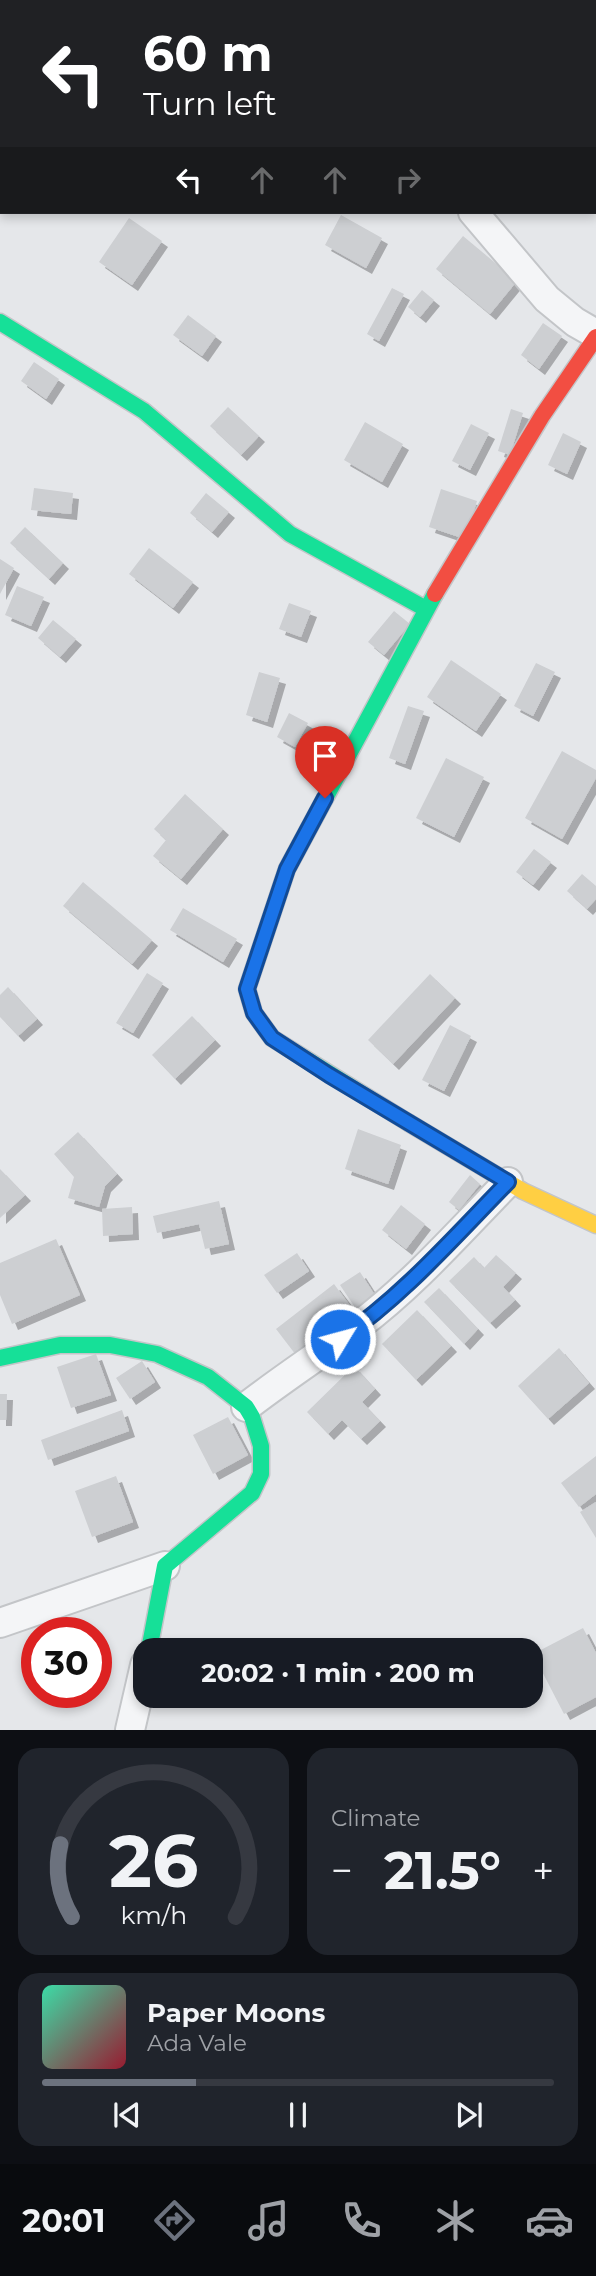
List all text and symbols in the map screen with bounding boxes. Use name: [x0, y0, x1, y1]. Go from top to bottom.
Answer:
text: 60 m: [143, 24, 273, 83]
icon: left: [28, 28, 119, 119]
text: Turn left: [143, 84, 277, 123]
icon: left: [170, 161, 208, 199]
icon: ahead: [243, 161, 281, 199]
icon: ahead: [316, 161, 354, 199]
icon: right: [389, 161, 427, 199]
pin: [295, 726, 355, 798]
icon: arrive: [306, 737, 344, 775]
position arrow: [303, 1302, 377, 1376]
speed limit sign: 30: [21, 1617, 112, 1708]
text: 20:02 · 1 min · 200 m: [201, 1657, 475, 1689]
text: Climate: [331, 1804, 420, 1832]
text: 26: [109, 1818, 198, 1906]
text: 21.5°: [384, 1839, 501, 1902]
text: −: [331, 1847, 353, 1894]
text: +: [532, 1847, 554, 1894]
text: km/h: [120, 1900, 187, 1930]
text: Paper Moons: [147, 1997, 325, 2029]
text: Ada Vale: [147, 2029, 247, 2057]
icon: previous: [108, 2096, 146, 2134]
icon: pause: [279, 2096, 317, 2134]
icon: next: [450, 2096, 488, 2134]
icon: directions: [150, 2196, 199, 2245]
icon: music: [244, 2196, 293, 2245]
icon: phone: [337, 2196, 386, 2245]
icon: climate: [431, 2196, 480, 2245]
icon: car: [525, 2196, 574, 2245]
text: 20:01: [22, 2201, 105, 2240]

